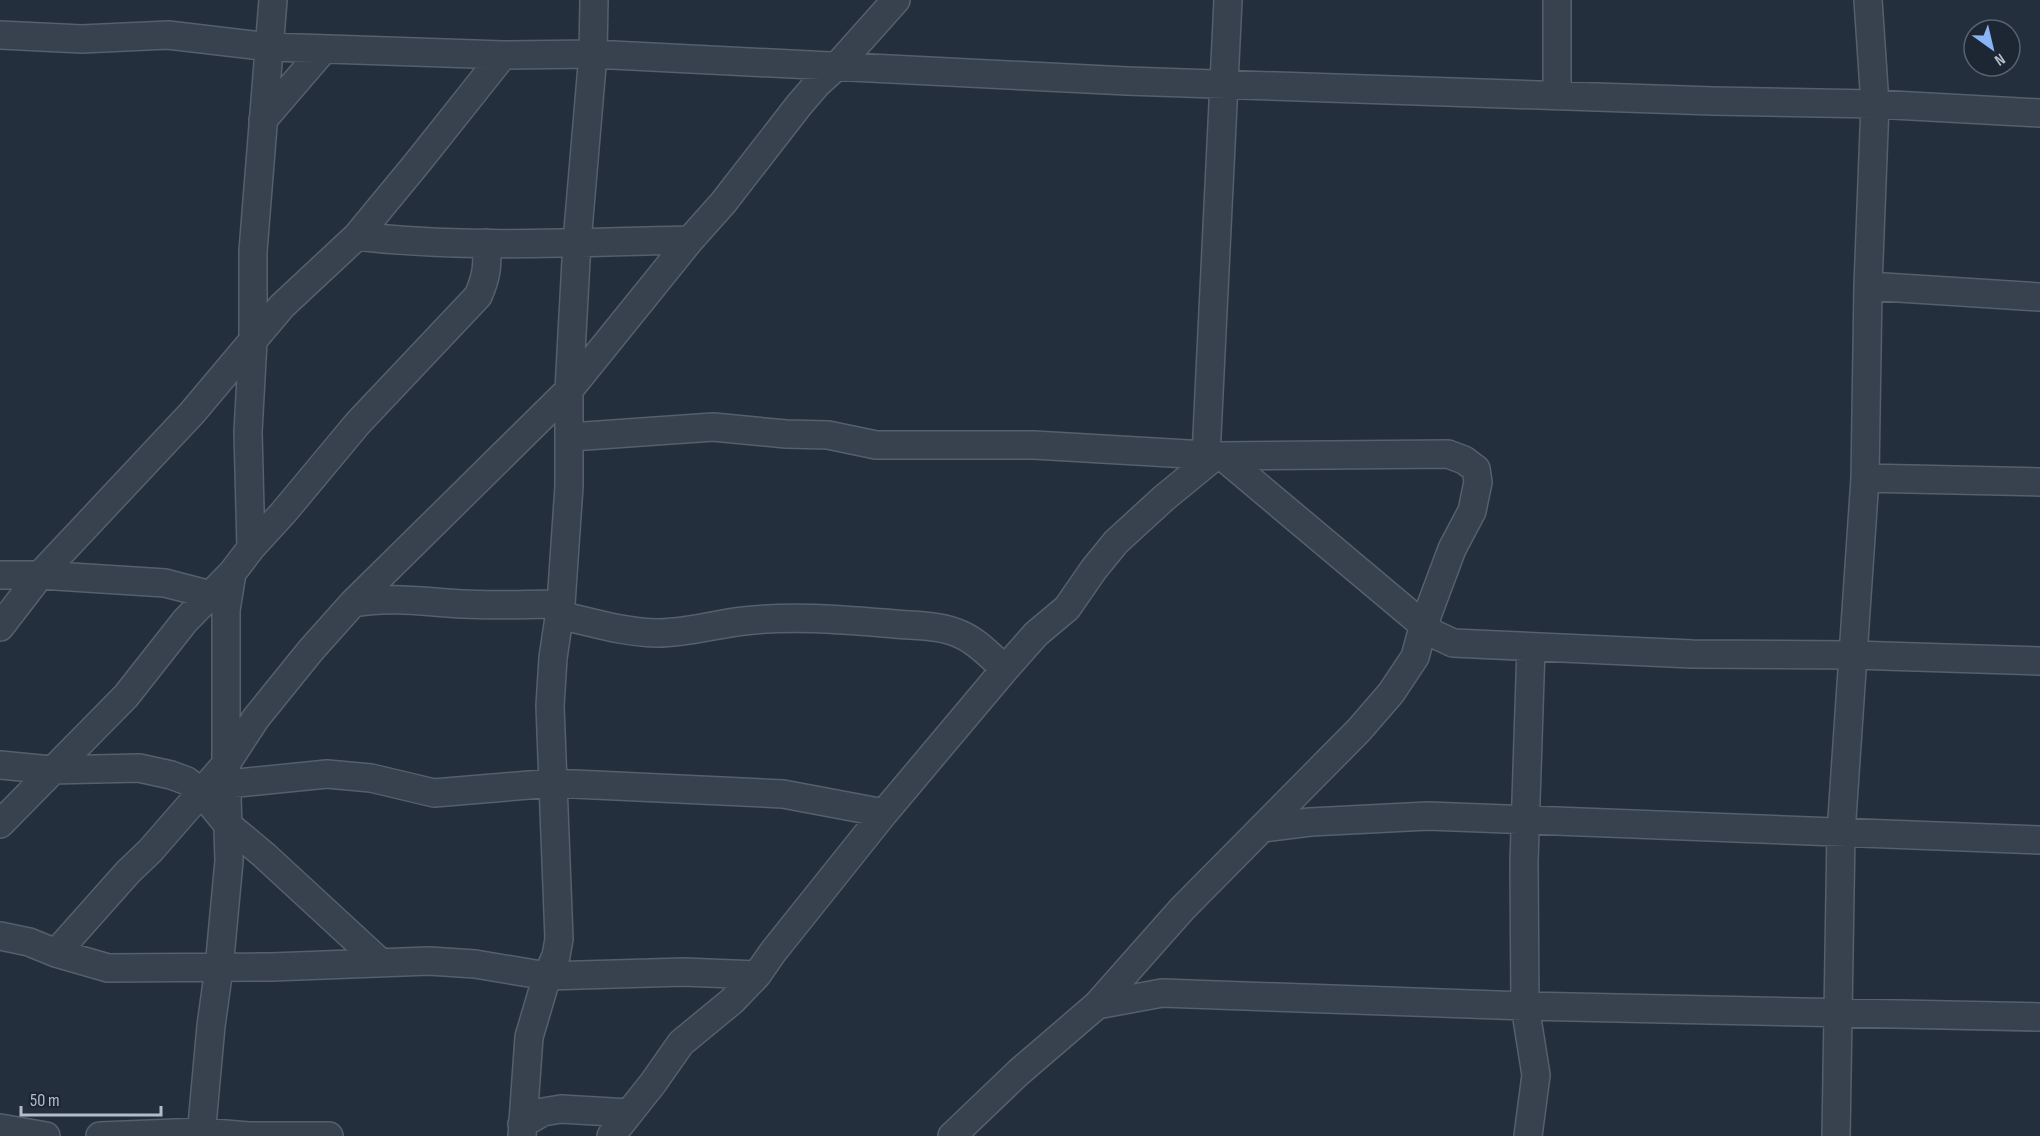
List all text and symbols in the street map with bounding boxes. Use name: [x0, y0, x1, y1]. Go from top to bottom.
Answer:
north arrow: [1962, 18, 2022, 78]
text: N: [1991, 49, 2008, 69]
scale bar: [21, 1079, 160, 1117]
text: 50 m: [30, 1090, 60, 1111]

